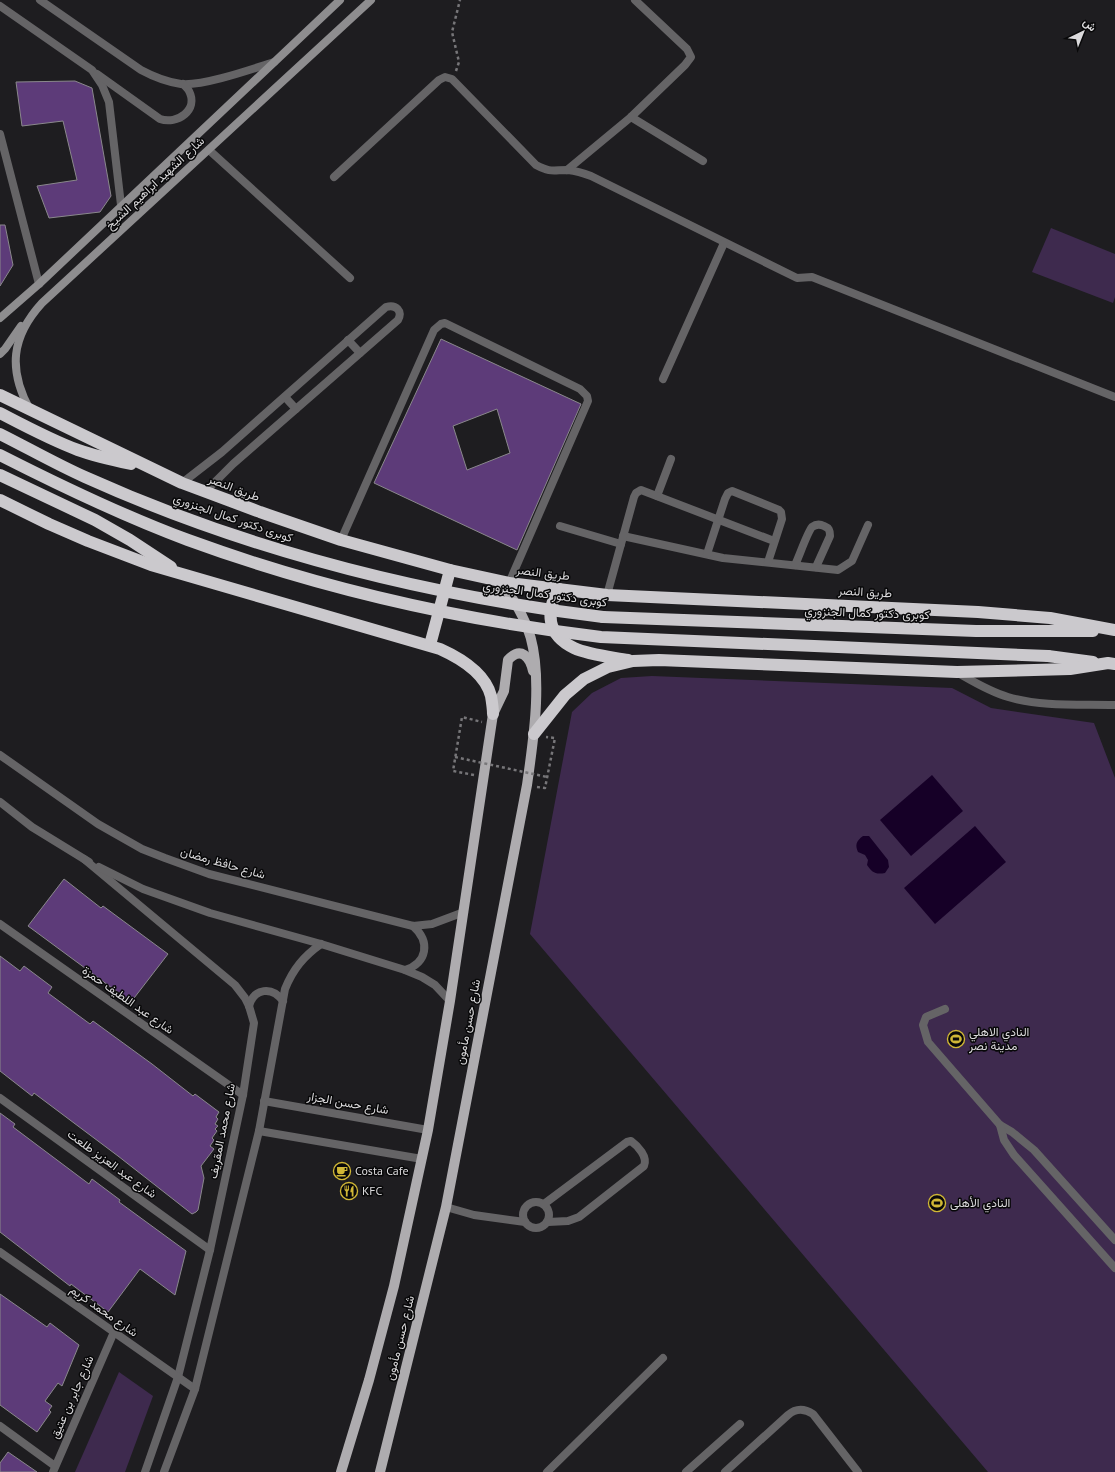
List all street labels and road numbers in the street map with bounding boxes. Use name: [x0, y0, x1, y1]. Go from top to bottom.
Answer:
street label: شارع الشهيد ابراهيم الشيخ: [102, 133, 209, 234]
street label: طريق النصر: [205, 471, 262, 505]
street label: كوبرى دكتور كمال الجنزوري: [170, 490, 295, 548]
street label: طريق النصر: [514, 562, 571, 584]
street label: كوبرى دكتور كمال الجنزوري: [481, 577, 608, 613]
street label: طريق النصر: [837, 583, 893, 601]
street label: كوبرى دكتور كمال الجنزوري: [804, 603, 930, 625]
street label: شارع حافظ رمضان: [178, 843, 267, 884]
street label: شارع عبد اللطيف حمزة: [78, 962, 177, 1038]
street label: شارع حسن مأمون: [452, 978, 485, 1066]
street label: شارع محمد المقريف: [205, 1082, 240, 1180]
street label: شارع حسن الجزار: [305, 1088, 390, 1119]
street label: شارع عبد العزيز طلعت: [64, 1126, 160, 1203]
street label: شارع محمد كريم: [66, 1282, 141, 1341]
street label: شارع حسن مأمون: [382, 1294, 419, 1382]
street label: شارع جابر بن عتيق: [46, 1353, 98, 1442]

